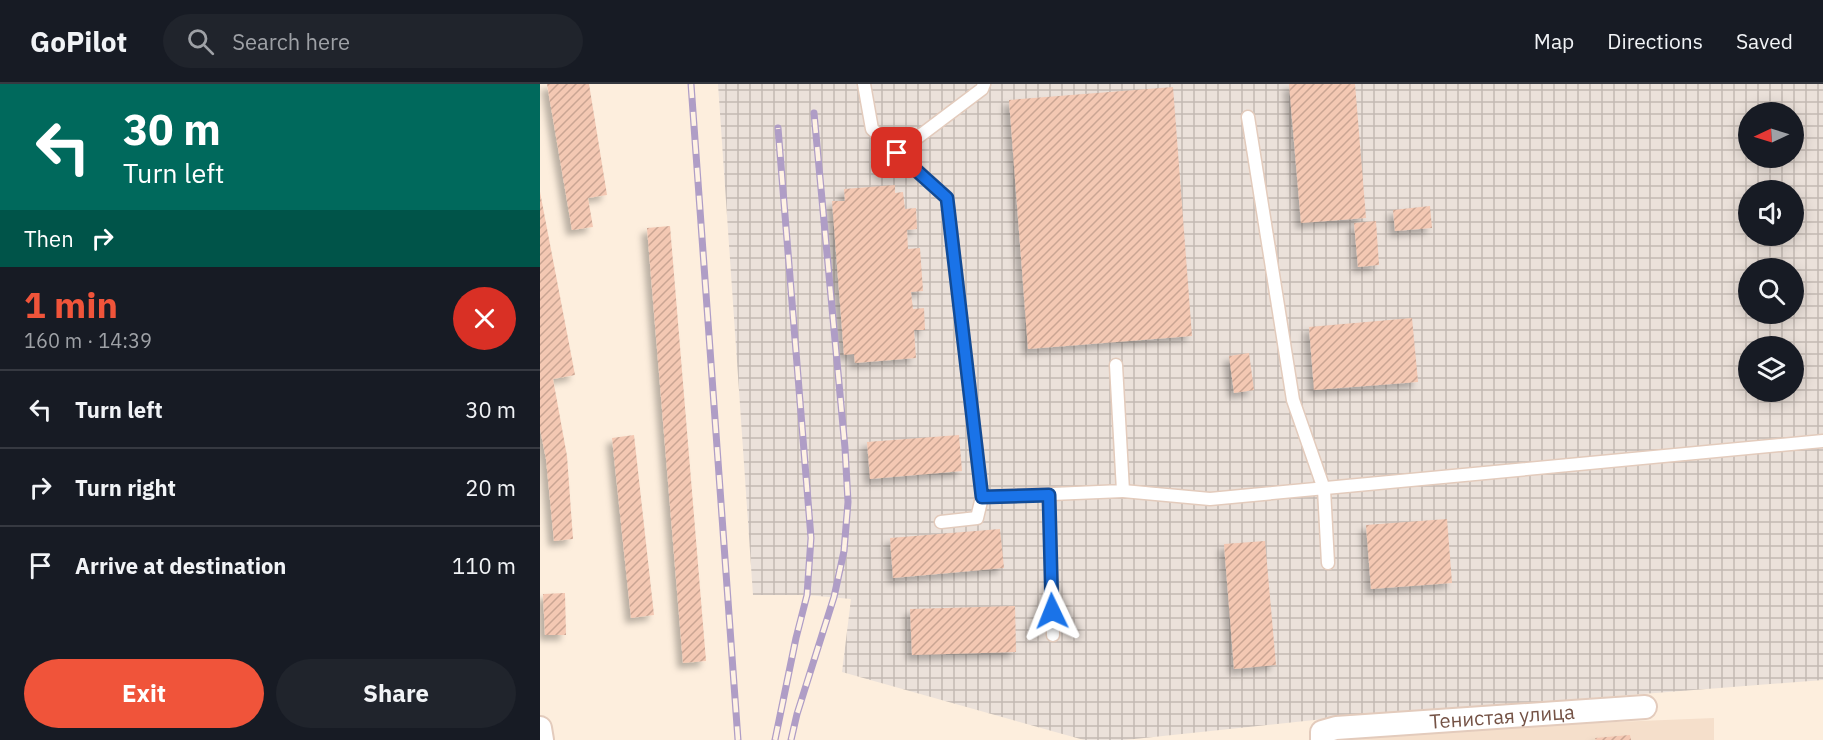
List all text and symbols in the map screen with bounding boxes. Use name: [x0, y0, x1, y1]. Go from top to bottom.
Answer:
search box: [163, 14, 583, 68]
text: GoPilot: [30, 23, 127, 60]
icon: search: [184, 25, 217, 58]
text: Search here: [232, 27, 350, 56]
text: Map: [1534, 27, 1574, 55]
text: Directions: [1607, 27, 1703, 55]
text: Saved: [1736, 27, 1793, 55]
text: 30 m: [123, 102, 221, 157]
north arrow: [1738, 102, 1804, 168]
map controls: [1738, 102, 1804, 402]
icon: left: [24, 108, 102, 186]
pin: [871, 127, 922, 178]
icon: arrive: [880, 136, 913, 169]
text: Turn left: [123, 155, 224, 190]
button: sound: [1738, 180, 1804, 246]
icon: right: [86, 222, 119, 255]
text: Then: [24, 224, 74, 253]
button: search: [1738, 258, 1804, 324]
text: 1 min: [24, 281, 118, 328]
button: close: [453, 287, 516, 350]
text: 160 m · 14:39: [24, 327, 152, 354]
button: layers: [1738, 336, 1804, 402]
icon: left: [24, 393, 57, 426]
text: Turn left: [75, 395, 163, 424]
text: 30 m: [465, 395, 516, 424]
icon: right: [24, 471, 57, 504]
text: Turn right: [75, 473, 176, 502]
text: 20 m: [465, 473, 516, 502]
icon: arrive: [24, 549, 57, 582]
text: Arrive at destination: [75, 551, 286, 580]
text: 110 m: [452, 551, 516, 580]
position arrow: [1020, 579, 1084, 643]
button: Exit: [24, 659, 264, 728]
button: Share: [276, 659, 516, 728]
street label: Тенистая улица: [1429, 698, 1576, 735]

